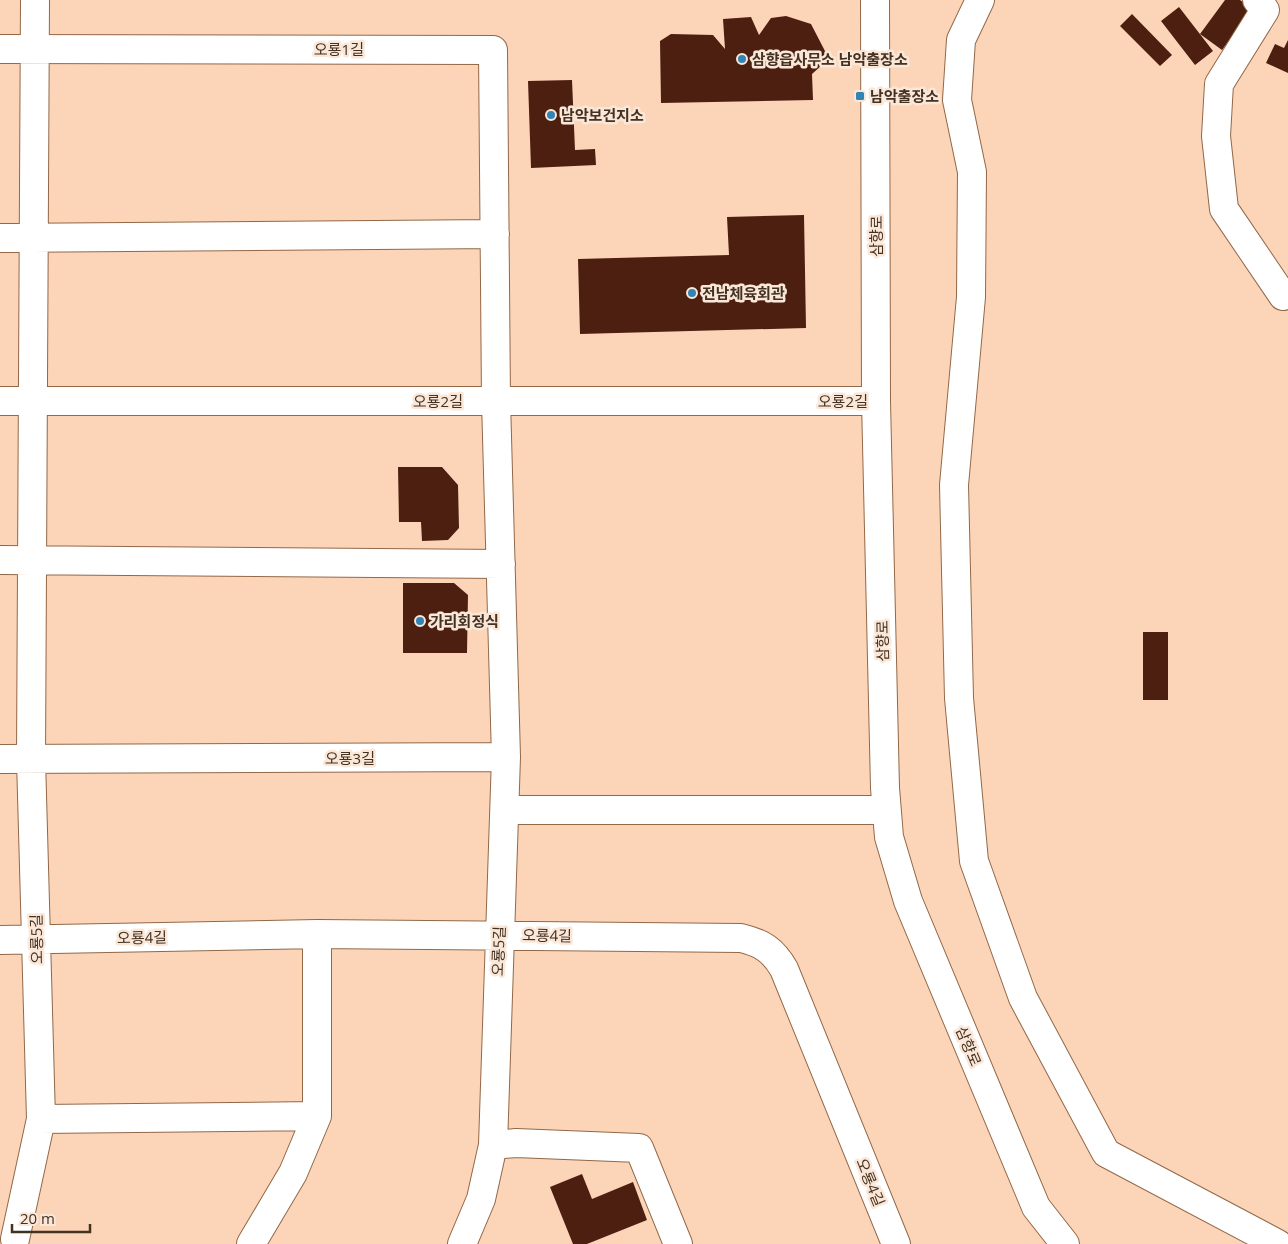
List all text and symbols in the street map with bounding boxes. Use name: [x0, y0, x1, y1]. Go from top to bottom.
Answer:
street label: 오룡1길: [314, 39, 364, 59]
place label: 삼향읍사무소 남악출장소: [752, 49, 908, 69]
marker: 삼향읍사무소 남악출장소: [736, 53, 748, 65]
place label: 남악출장소: [870, 86, 939, 106]
marker: 남악출장소: [854, 90, 866, 102]
place label: 남악보건지소: [561, 105, 644, 125]
marker: 남악보건지소: [545, 109, 557, 121]
street label: 삼향로: [866, 215, 886, 257]
place label: 전남체육회관: [702, 283, 785, 303]
marker: 전남체육회관: [686, 287, 698, 299]
street label: 오룡2길: [413, 391, 463, 411]
street label: 오룡2길: [818, 391, 868, 411]
place label: 가리회정식: [430, 611, 499, 631]
marker: 가리회정식: [414, 615, 426, 627]
street label: 삼향로: [872, 620, 892, 662]
street label: 오룡3길: [325, 748, 375, 768]
street label: 오룡5길: [26, 914, 46, 964]
street label: 오룡4길: [522, 925, 572, 945]
street label: 오룡5길: [487, 926, 509, 976]
street label: 오룡4길: [117, 927, 167, 947]
street label: 삼향로: [952, 1023, 986, 1069]
street label: 오룡4길: [852, 1155, 890, 1209]
scale bar: [12, 1202, 90, 1234]
text: 20 m: [20, 1208, 55, 1228]

